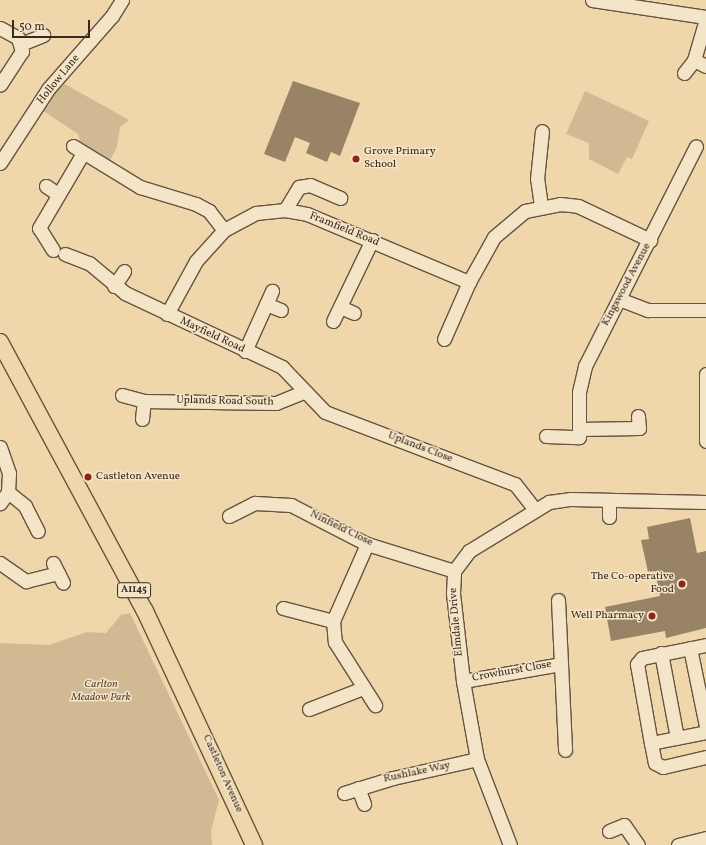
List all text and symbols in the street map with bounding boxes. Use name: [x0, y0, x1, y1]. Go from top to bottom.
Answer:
scale bar: [14, 12, 92, 38]
text: 50 m: [19, 19, 45, 35]
street label: Hollow Lane: [35, 52, 83, 108]
place label: Grove Primary School: [364, 146, 436, 172]
marker: Grove Primary School: [351, 154, 361, 164]
street label: Framfield Road: [307, 210, 381, 250]
street label: Kingswood Avenue: [600, 241, 654, 329]
street label: Mayfield Road: [177, 315, 247, 357]
street label: Uplands Road South: [176, 395, 274, 409]
street label: Uplands Close: [386, 430, 454, 466]
place label: Castleton Avenue: [96, 470, 180, 484]
marker: Castleton Avenue: [83, 472, 93, 482]
street label: Ninfield Close: [308, 508, 374, 550]
place label: The Co-operative Food: [591, 571, 674, 597]
marker: The Co-operative Food: [677, 579, 687, 589]
road number: A1145: [117, 582, 151, 598]
street label: Elmdale Drive: [447, 587, 467, 657]
place label: Well Pharmacy: [571, 609, 644, 623]
marker: Well Pharmacy: [647, 611, 657, 621]
street label: Crowhurst Close: [471, 659, 553, 685]
park label: Carlton Meadow Park: [71, 679, 131, 705]
street label: Castleton Avenue: [199, 733, 245, 815]
street label: Rushlake Way: [382, 759, 452, 787]

